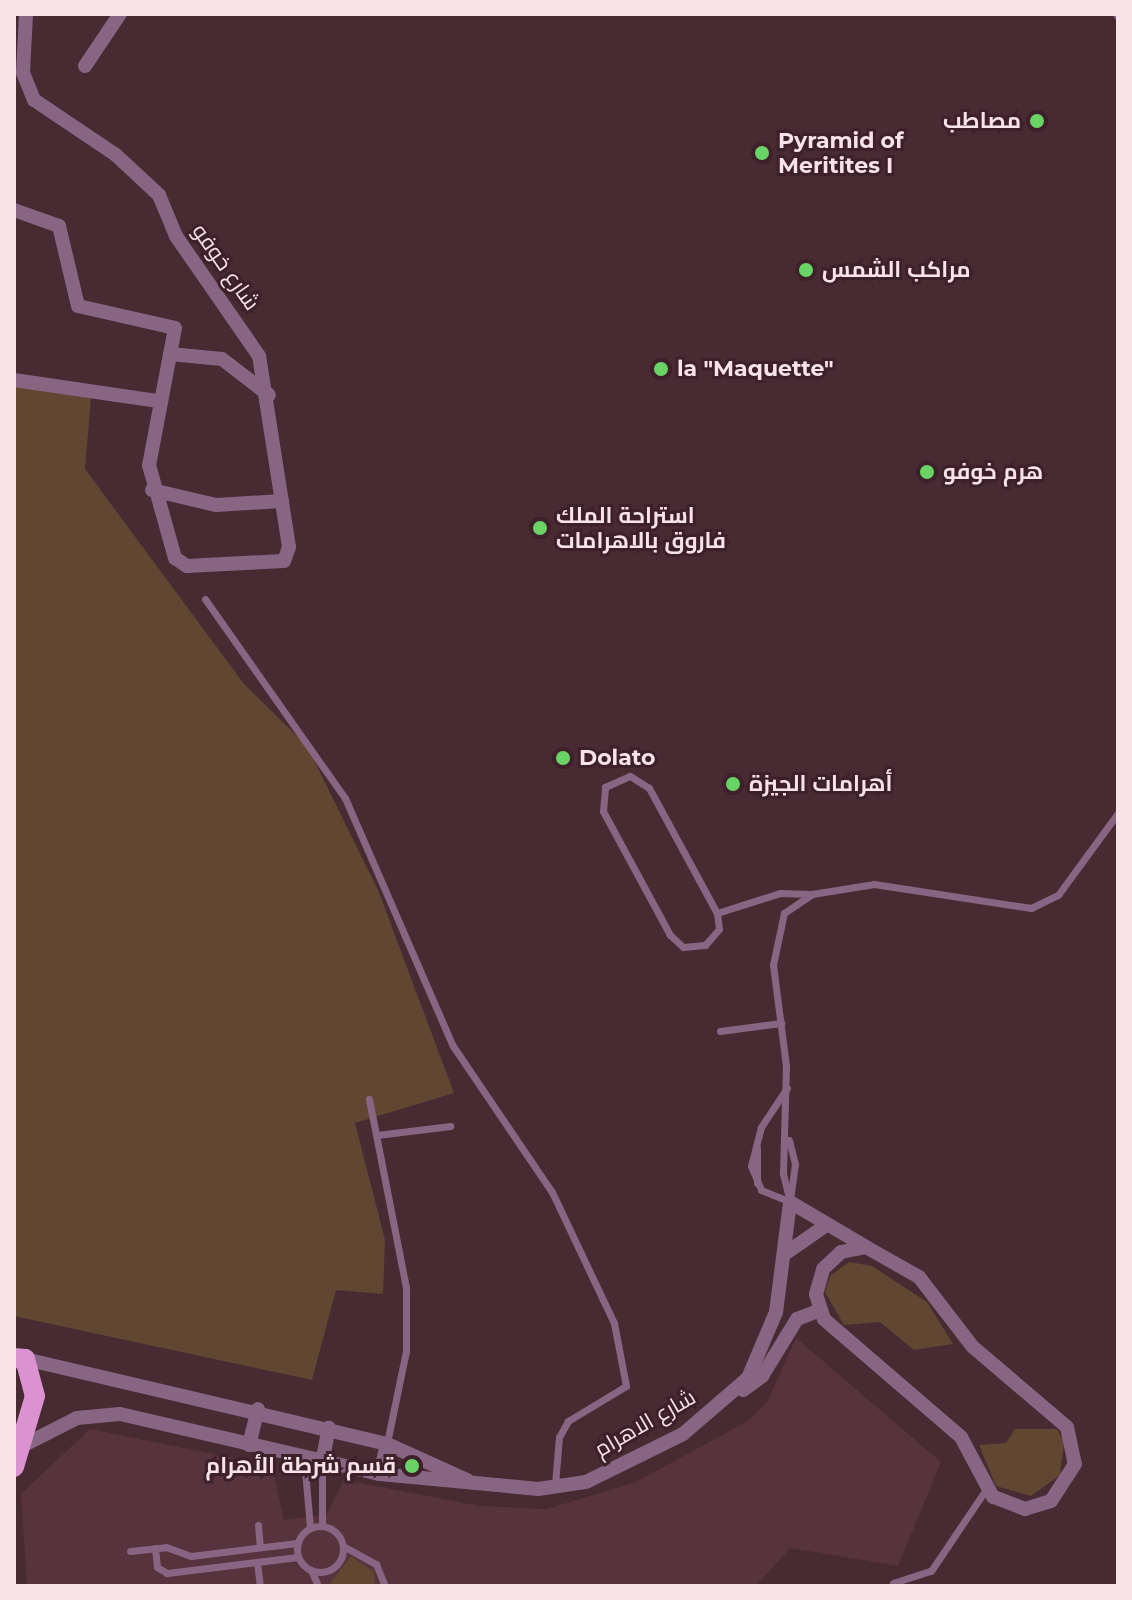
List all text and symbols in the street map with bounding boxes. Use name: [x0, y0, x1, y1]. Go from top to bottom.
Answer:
place label: مصاطب: [943, 108, 1021, 134]
marker: مصاطب: [1028, 112, 1046, 130]
place label: Pyramid of Meritites I: [778, 127, 904, 178]
marker: Pyramid of Meritites I: [753, 144, 771, 162]
street label: شارع خوفو: [187, 219, 265, 315]
place label: مراكب الشمس: [822, 257, 971, 283]
marker: مراكب الشمس: [797, 261, 815, 279]
place label: la "Maquette": [677, 356, 834, 382]
marker: la "Maquette": [652, 360, 670, 378]
place label: هرم خوفو: [943, 459, 1043, 485]
marker: هرم خوفو: [918, 463, 936, 481]
place label: استراحة الملك فاروق بالاهرامات: [556, 502, 726, 554]
marker: استراحة الملك فاروق بالاهرامات: [531, 519, 549, 537]
place label: Dolato: [579, 745, 655, 771]
marker: Dolato: [554, 749, 572, 767]
place label: أهرامات الجيزة: [749, 771, 892, 797]
marker: أهرامات الجيزة: [724, 775, 742, 793]
street label: شارع الاهرام: [590, 1384, 700, 1462]
place label: قسم شرطة الأهرام: [206, 1453, 396, 1479]
marker: قسم شرطة الأهرام: [403, 1457, 421, 1475]

